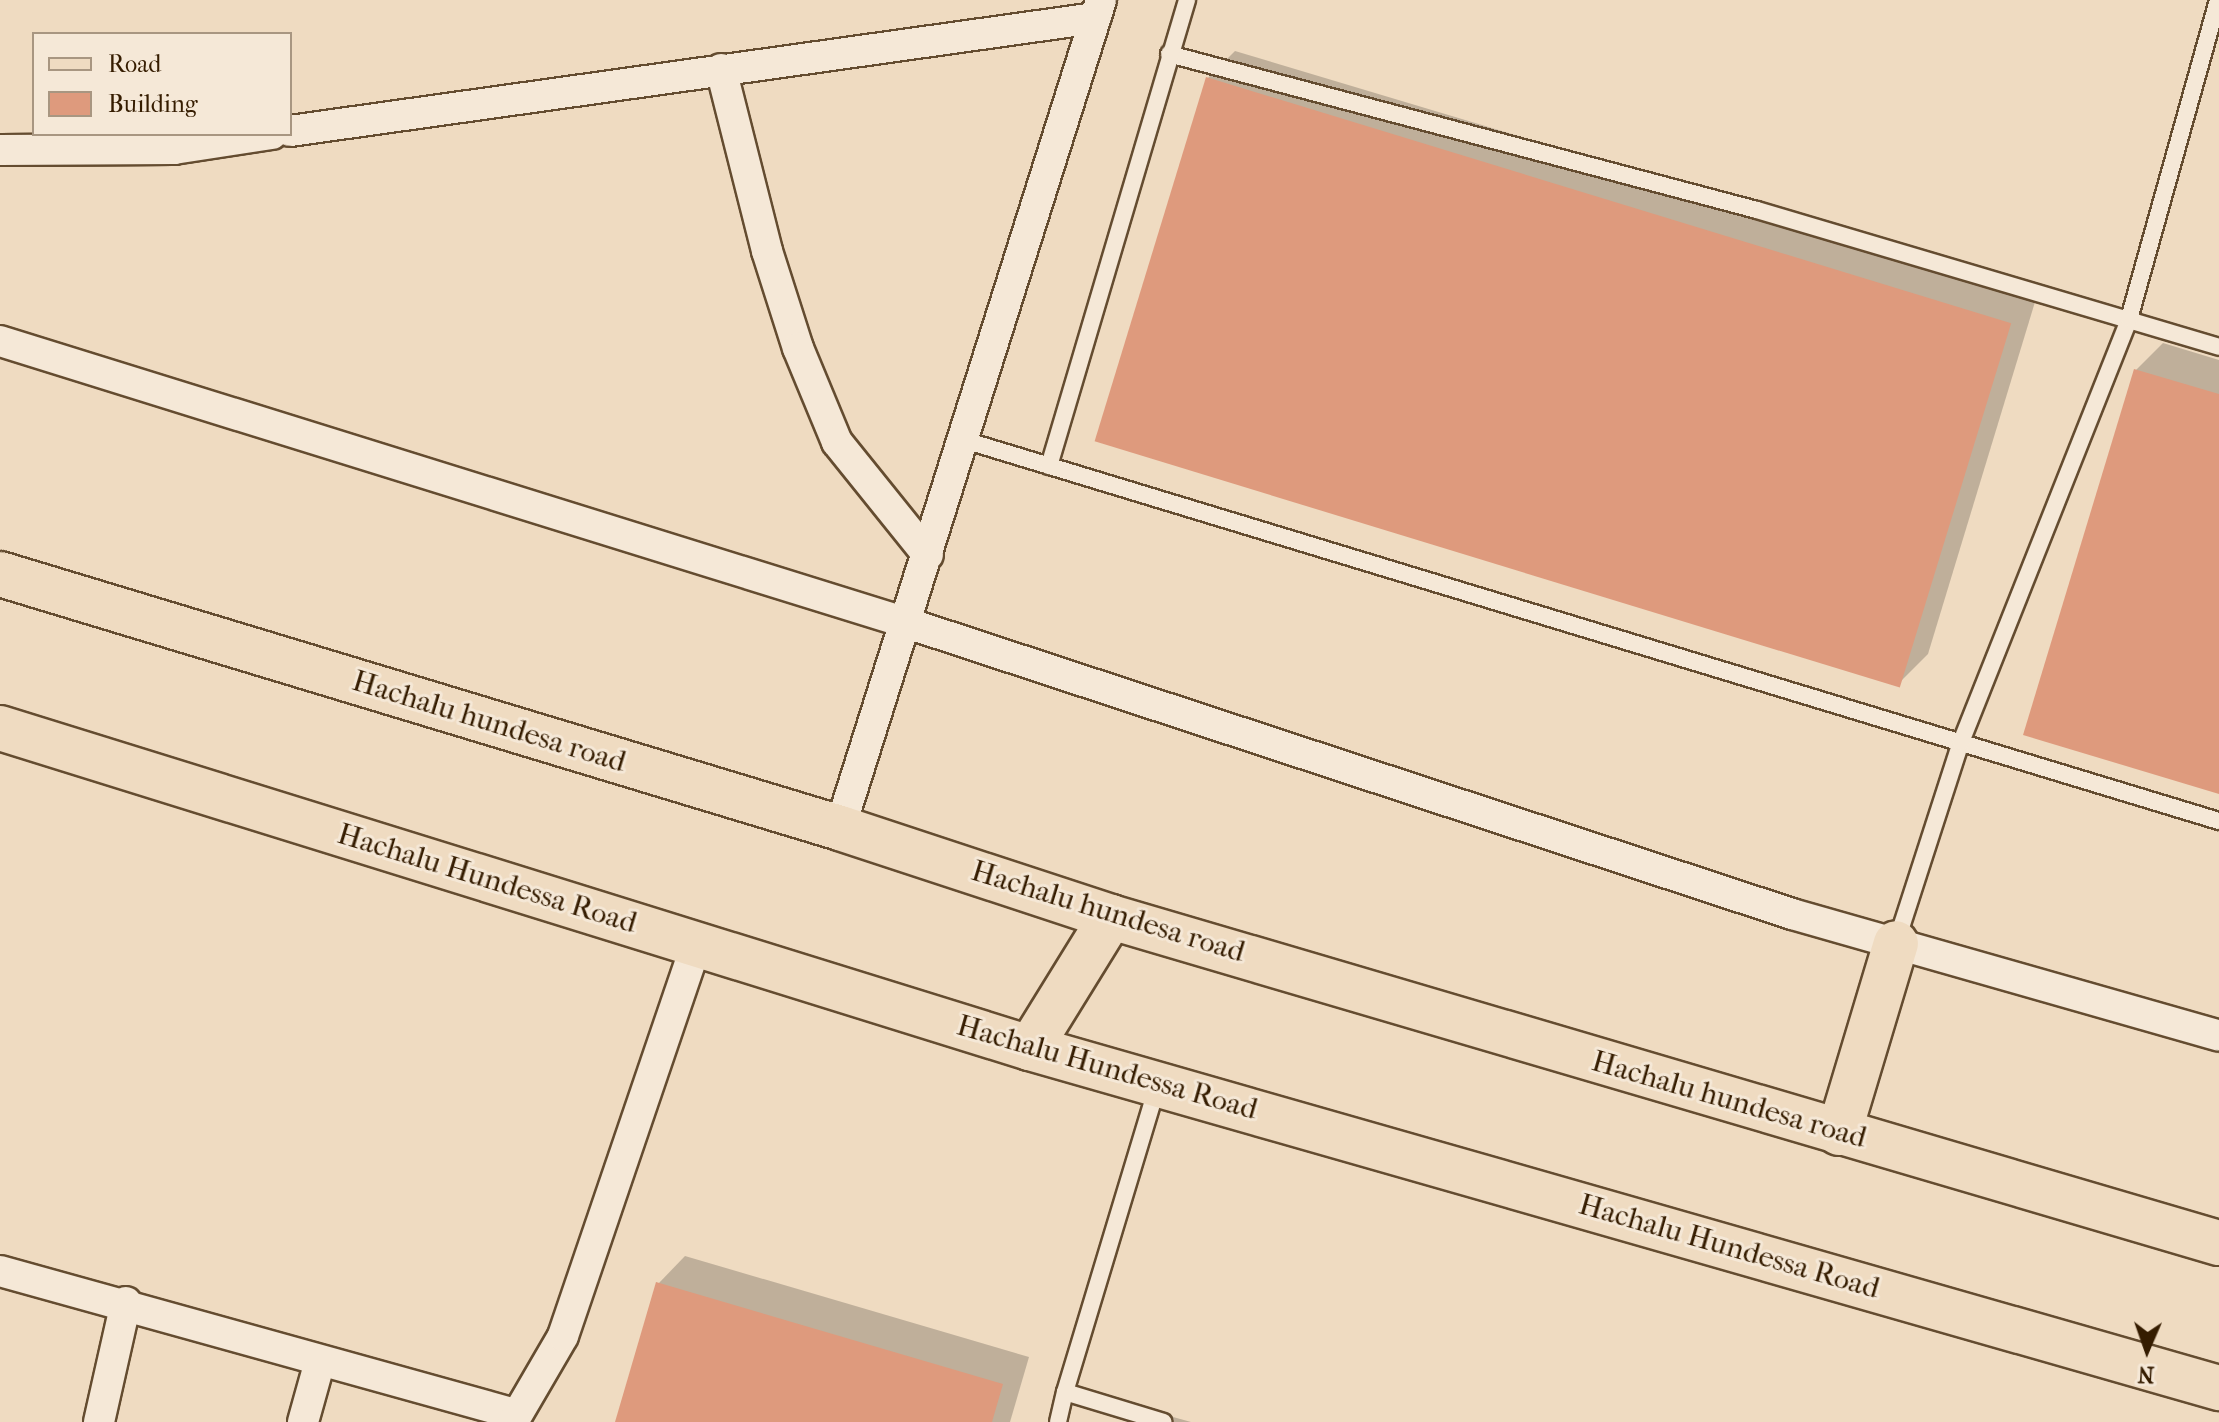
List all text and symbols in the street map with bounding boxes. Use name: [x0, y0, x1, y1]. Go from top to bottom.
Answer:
legend: [32, 32, 292, 136]
text: Road: [108, 50, 161, 78]
text: Building: [108, 90, 198, 118]
street label: Hachalu hundesa road: [348, 663, 630, 781]
street label: Hachalu Hundessa Road: [333, 816, 641, 942]
street label: Hachalu hundesa road: [967, 853, 1249, 971]
street label: Hachalu Hundessa Road: [953, 1008, 1261, 1128]
street label: Hachalu hundesa road: [1587, 1044, 1871, 1156]
street label: Hachalu Hundessa Road: [1575, 1187, 1883, 1307]
north arrow: [2107, 1310, 2187, 1390]
text: N: [2137, 1361, 2155, 1387]

